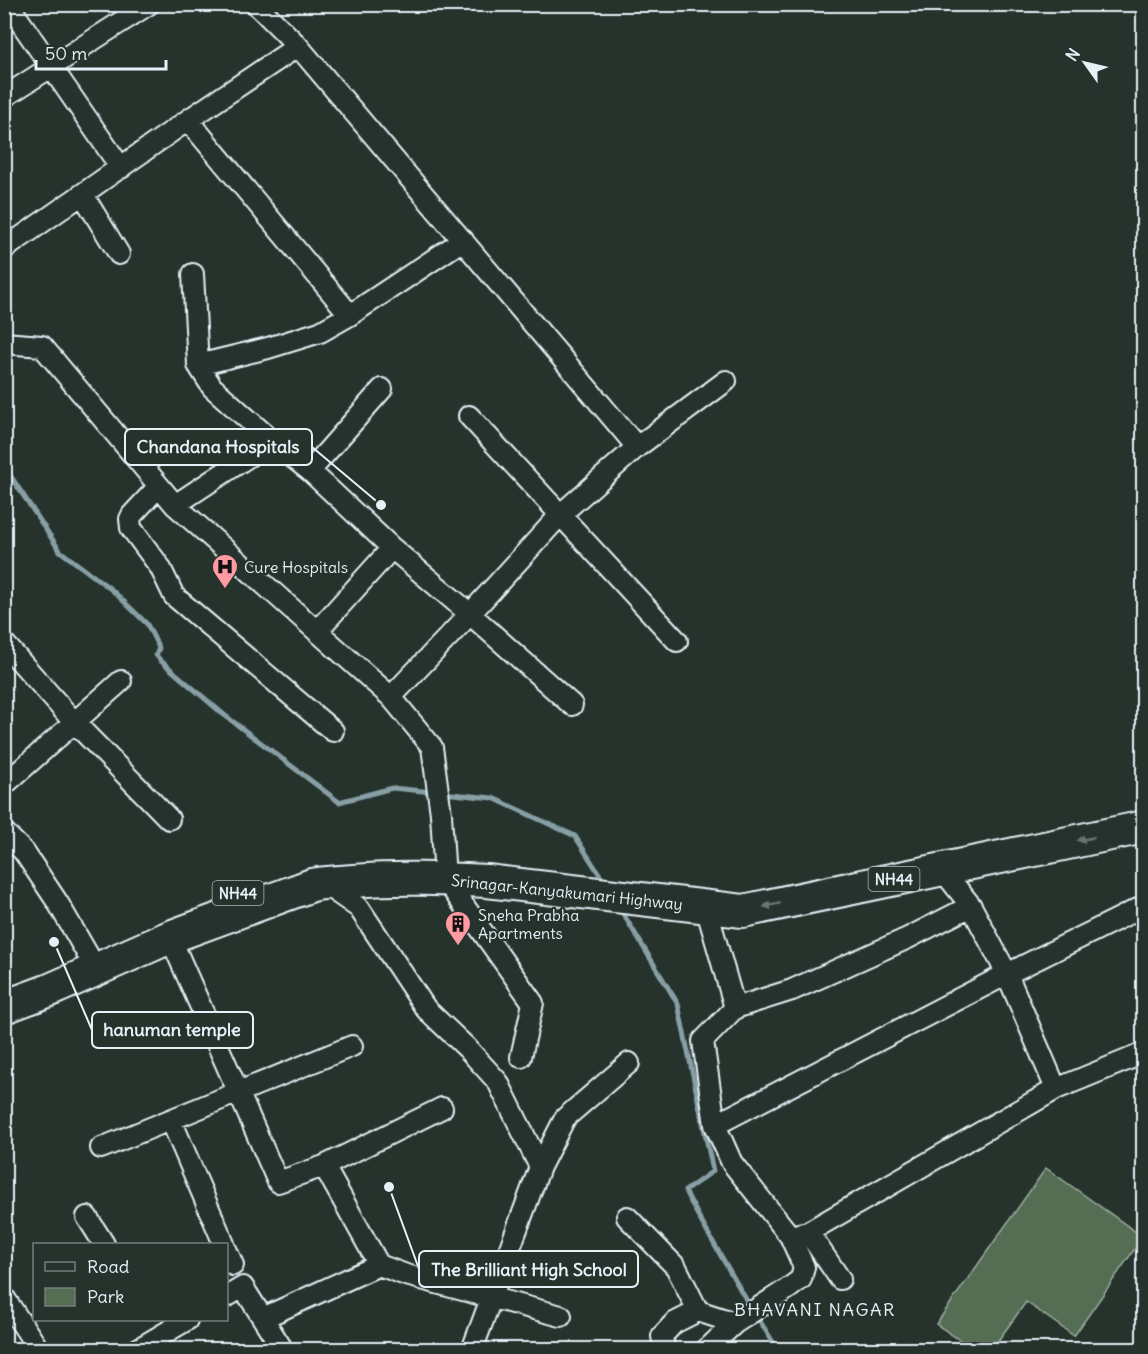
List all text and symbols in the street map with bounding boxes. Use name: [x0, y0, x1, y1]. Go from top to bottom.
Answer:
scale bar: [36, 33, 166, 71]
north arrow: [1055, 33, 1115, 93]
text: 50 m: [45, 42, 87, 65]
text: N: [1061, 44, 1084, 65]
callout: Chandana Hospitals: [125, 429, 312, 465]
text: Chandana Hospitals: [137, 435, 299, 458]
hospital icon: Cure Hospitals: [210, 552, 240, 590]
place label: Cure Hospitals: [244, 557, 348, 577]
one-way arrow: [1077, 835, 1096, 844]
road number: NH44: [868, 867, 920, 891]
street label: Srinagar-Kanyakumari Highway: [450, 870, 684, 914]
road number: NH44: [212, 881, 264, 905]
one-way arrow: [762, 901, 781, 910]
place label: Sneha Prabha Apartments: [478, 905, 579, 943]
building icon: Sneha Prabha Apartments: [443, 909, 473, 947]
callout: hanuman temple: [92, 1012, 253, 1048]
text: hanuman temple: [103, 1018, 241, 1041]
legend: [33, 1243, 228, 1321]
callout: The Brilliant High School: [419, 1251, 638, 1287]
text: Road: [87, 1255, 130, 1278]
text: The Brilliant High School: [431, 1258, 627, 1281]
text: Park: [87, 1285, 124, 1308]
district label: BHAVANI NAGAR: [734, 1298, 896, 1321]

